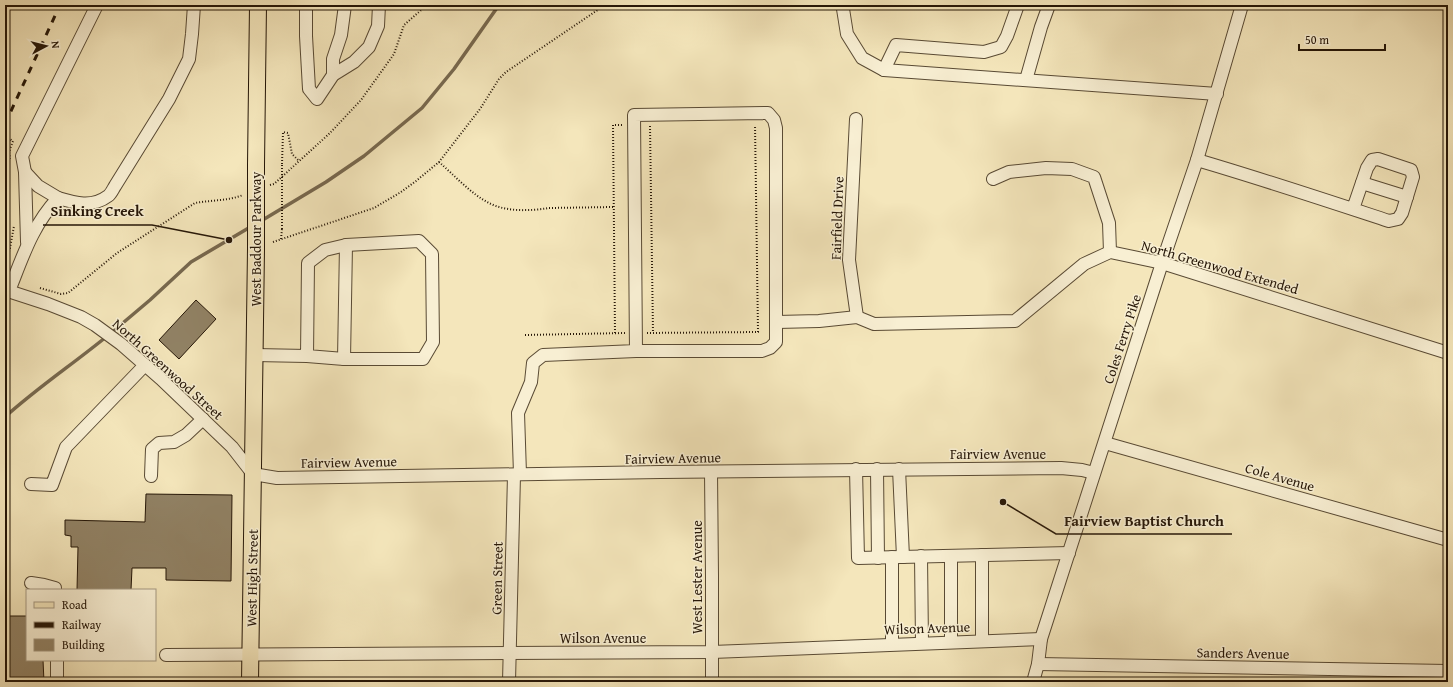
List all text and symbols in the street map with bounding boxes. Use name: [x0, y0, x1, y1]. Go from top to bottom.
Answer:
north arrow: [26, 26, 66, 66]
scale bar: [1299, 26, 1385, 52]
text: 50 m: [1305, 31, 1329, 48]
text: N: [48, 40, 64, 50]
street label: West Baddour Parkway: [246, 172, 266, 306]
street label: Fairfield Drive: [826, 176, 848, 260]
callout: Sinking Creek: [43, 198, 152, 225]
text: Sinking Creek: [50, 200, 144, 221]
street label: North Greenwood Extended: [1139, 235, 1301, 299]
street label: Coles Ferry Pike: [1098, 291, 1146, 386]
street label: North Greenwood Street: [108, 314, 228, 424]
street label: Fairview Avenue: [950, 444, 1046, 464]
street label: Fairview Avenue: [625, 447, 722, 469]
street label: Fairview Avenue: [301, 451, 398, 473]
street label: Cole Avenue: [1243, 458, 1317, 497]
callout: Fairview Baptist Church: [1056, 507, 1232, 534]
text: Fairview Baptist Church: [1064, 510, 1224, 531]
street label: West Lester Avenue: [687, 520, 707, 634]
street label: West High Street: [241, 529, 263, 627]
street label: Green Street: [486, 541, 508, 615]
legend: [26, 589, 156, 661]
text: Road: [62, 596, 88, 613]
text: Railway: [62, 616, 101, 633]
street label: Wilson Avenue: [883, 616, 971, 640]
street label: Wilson Avenue: [560, 628, 647, 648]
text: Building: [62, 636, 105, 653]
street label: Sanders Avenue: [1196, 642, 1290, 664]

